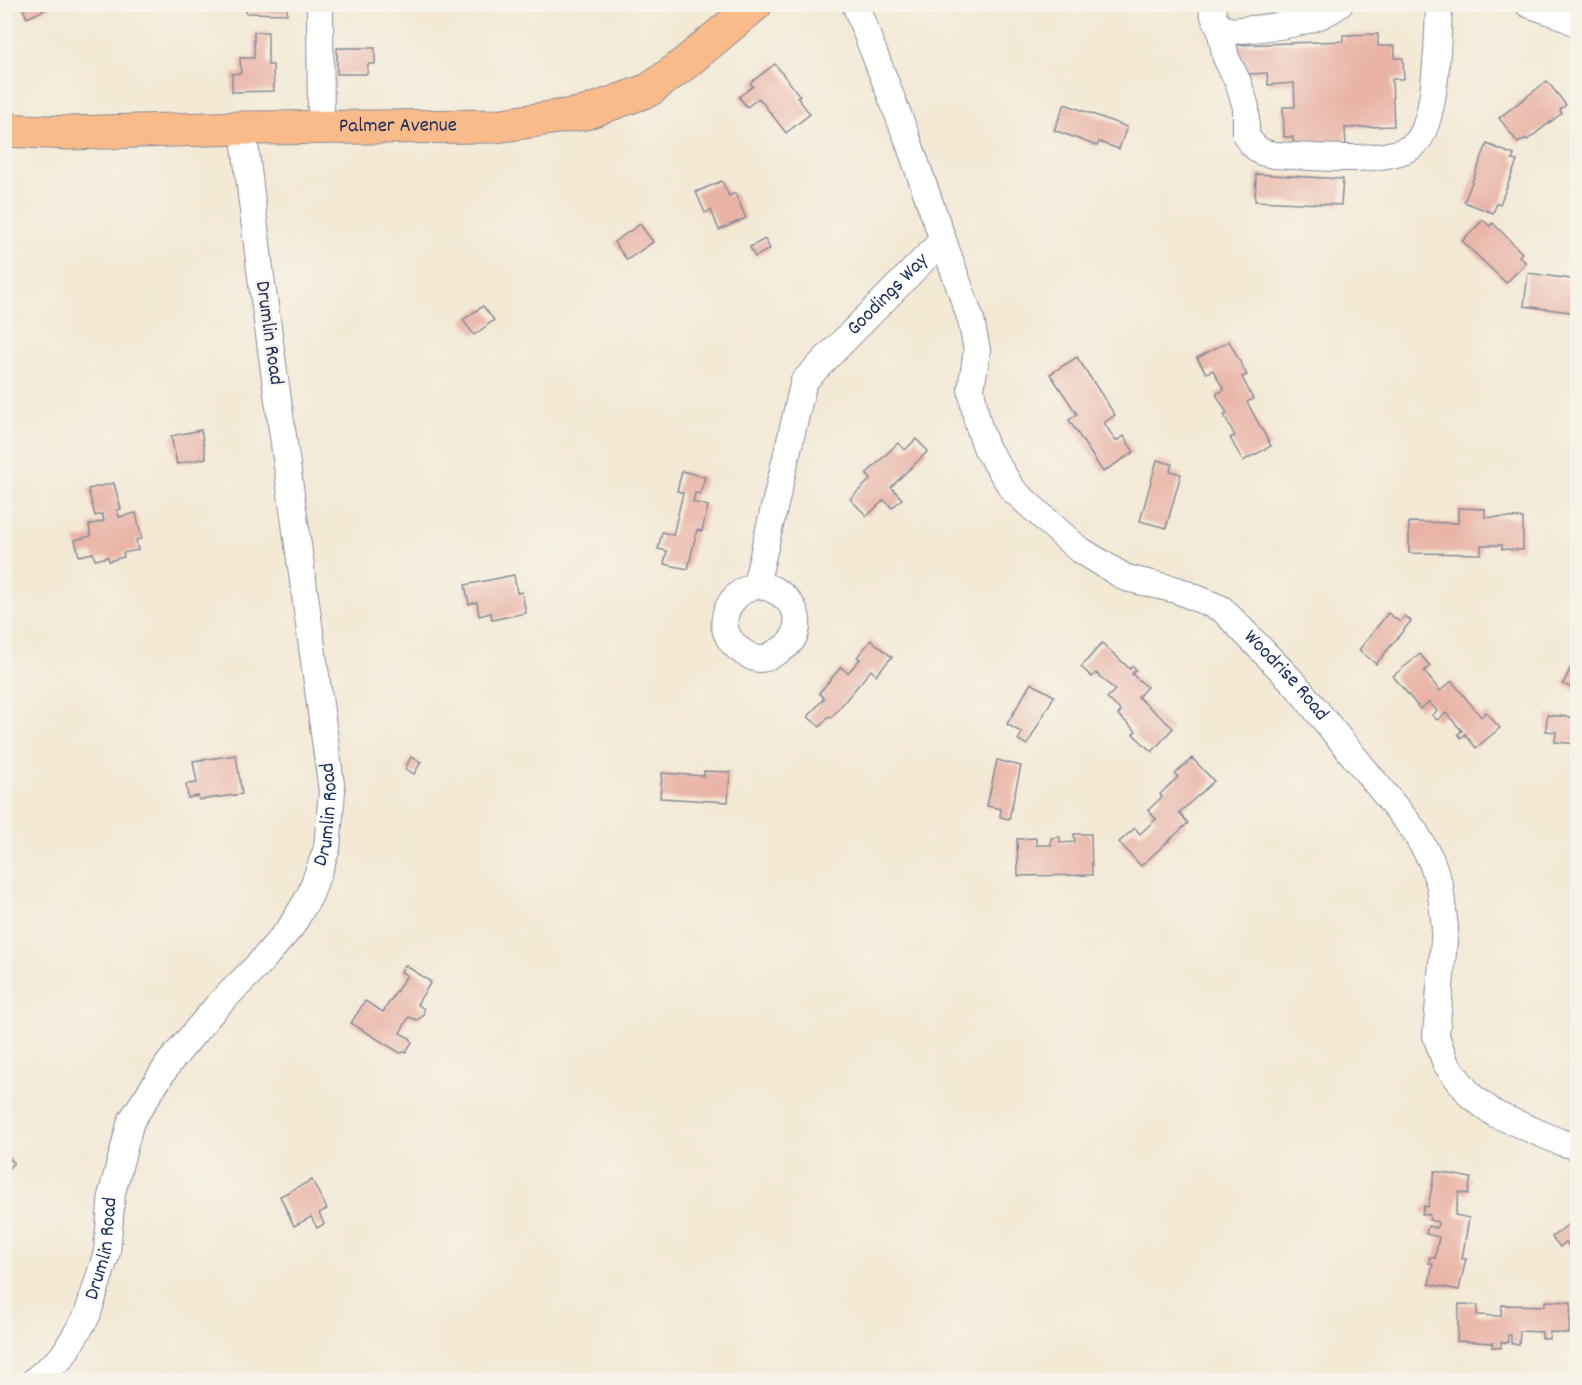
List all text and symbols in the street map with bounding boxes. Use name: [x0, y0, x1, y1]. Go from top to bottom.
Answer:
street label: Palmer Avenue: [339, 111, 457, 142]
street label: Goodings Way: [841, 247, 937, 344]
street label: Drumlin Road: [246, 279, 290, 387]
street label: Woodrise Road: [1236, 624, 1335, 728]
street label: Drumlin Road: [306, 761, 347, 871]
street label: Drumlin Road: [78, 1196, 127, 1304]

